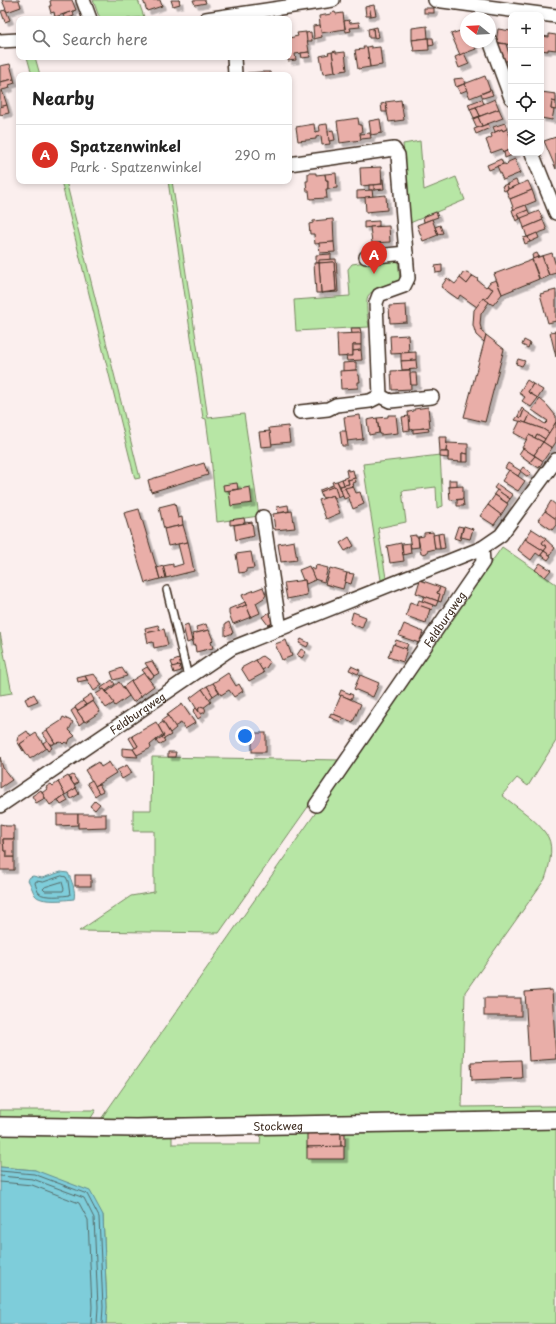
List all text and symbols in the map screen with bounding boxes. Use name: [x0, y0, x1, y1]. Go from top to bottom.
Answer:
north arrow: [460, 12, 496, 48]
map controls: [508, 12, 544, 156]
button: +: [508, 12, 544, 48]
search box: [16, 16, 292, 60]
icon: search: [30, 27, 52, 49]
text: Search here: [62, 27, 148, 50]
button: −: [508, 48, 544, 84]
button: locate: [508, 84, 544, 120]
text: Nearby: [32, 85, 94, 111]
button: layers: [508, 120, 544, 156]
text: Spatzenwinkel: [70, 134, 181, 157]
text: A: [40, 145, 50, 164]
text: 290 m: [235, 145, 276, 164]
text: Park · Spatzenwinkel: [70, 157, 201, 176]
pin: A: [361, 241, 387, 274]
street label: Feldburgweg: [419, 587, 469, 650]
street label: Feldburgweg: [106, 687, 169, 738]
your location: [235, 726, 255, 746]
street label: Stockweg: [253, 1116, 303, 1134]

